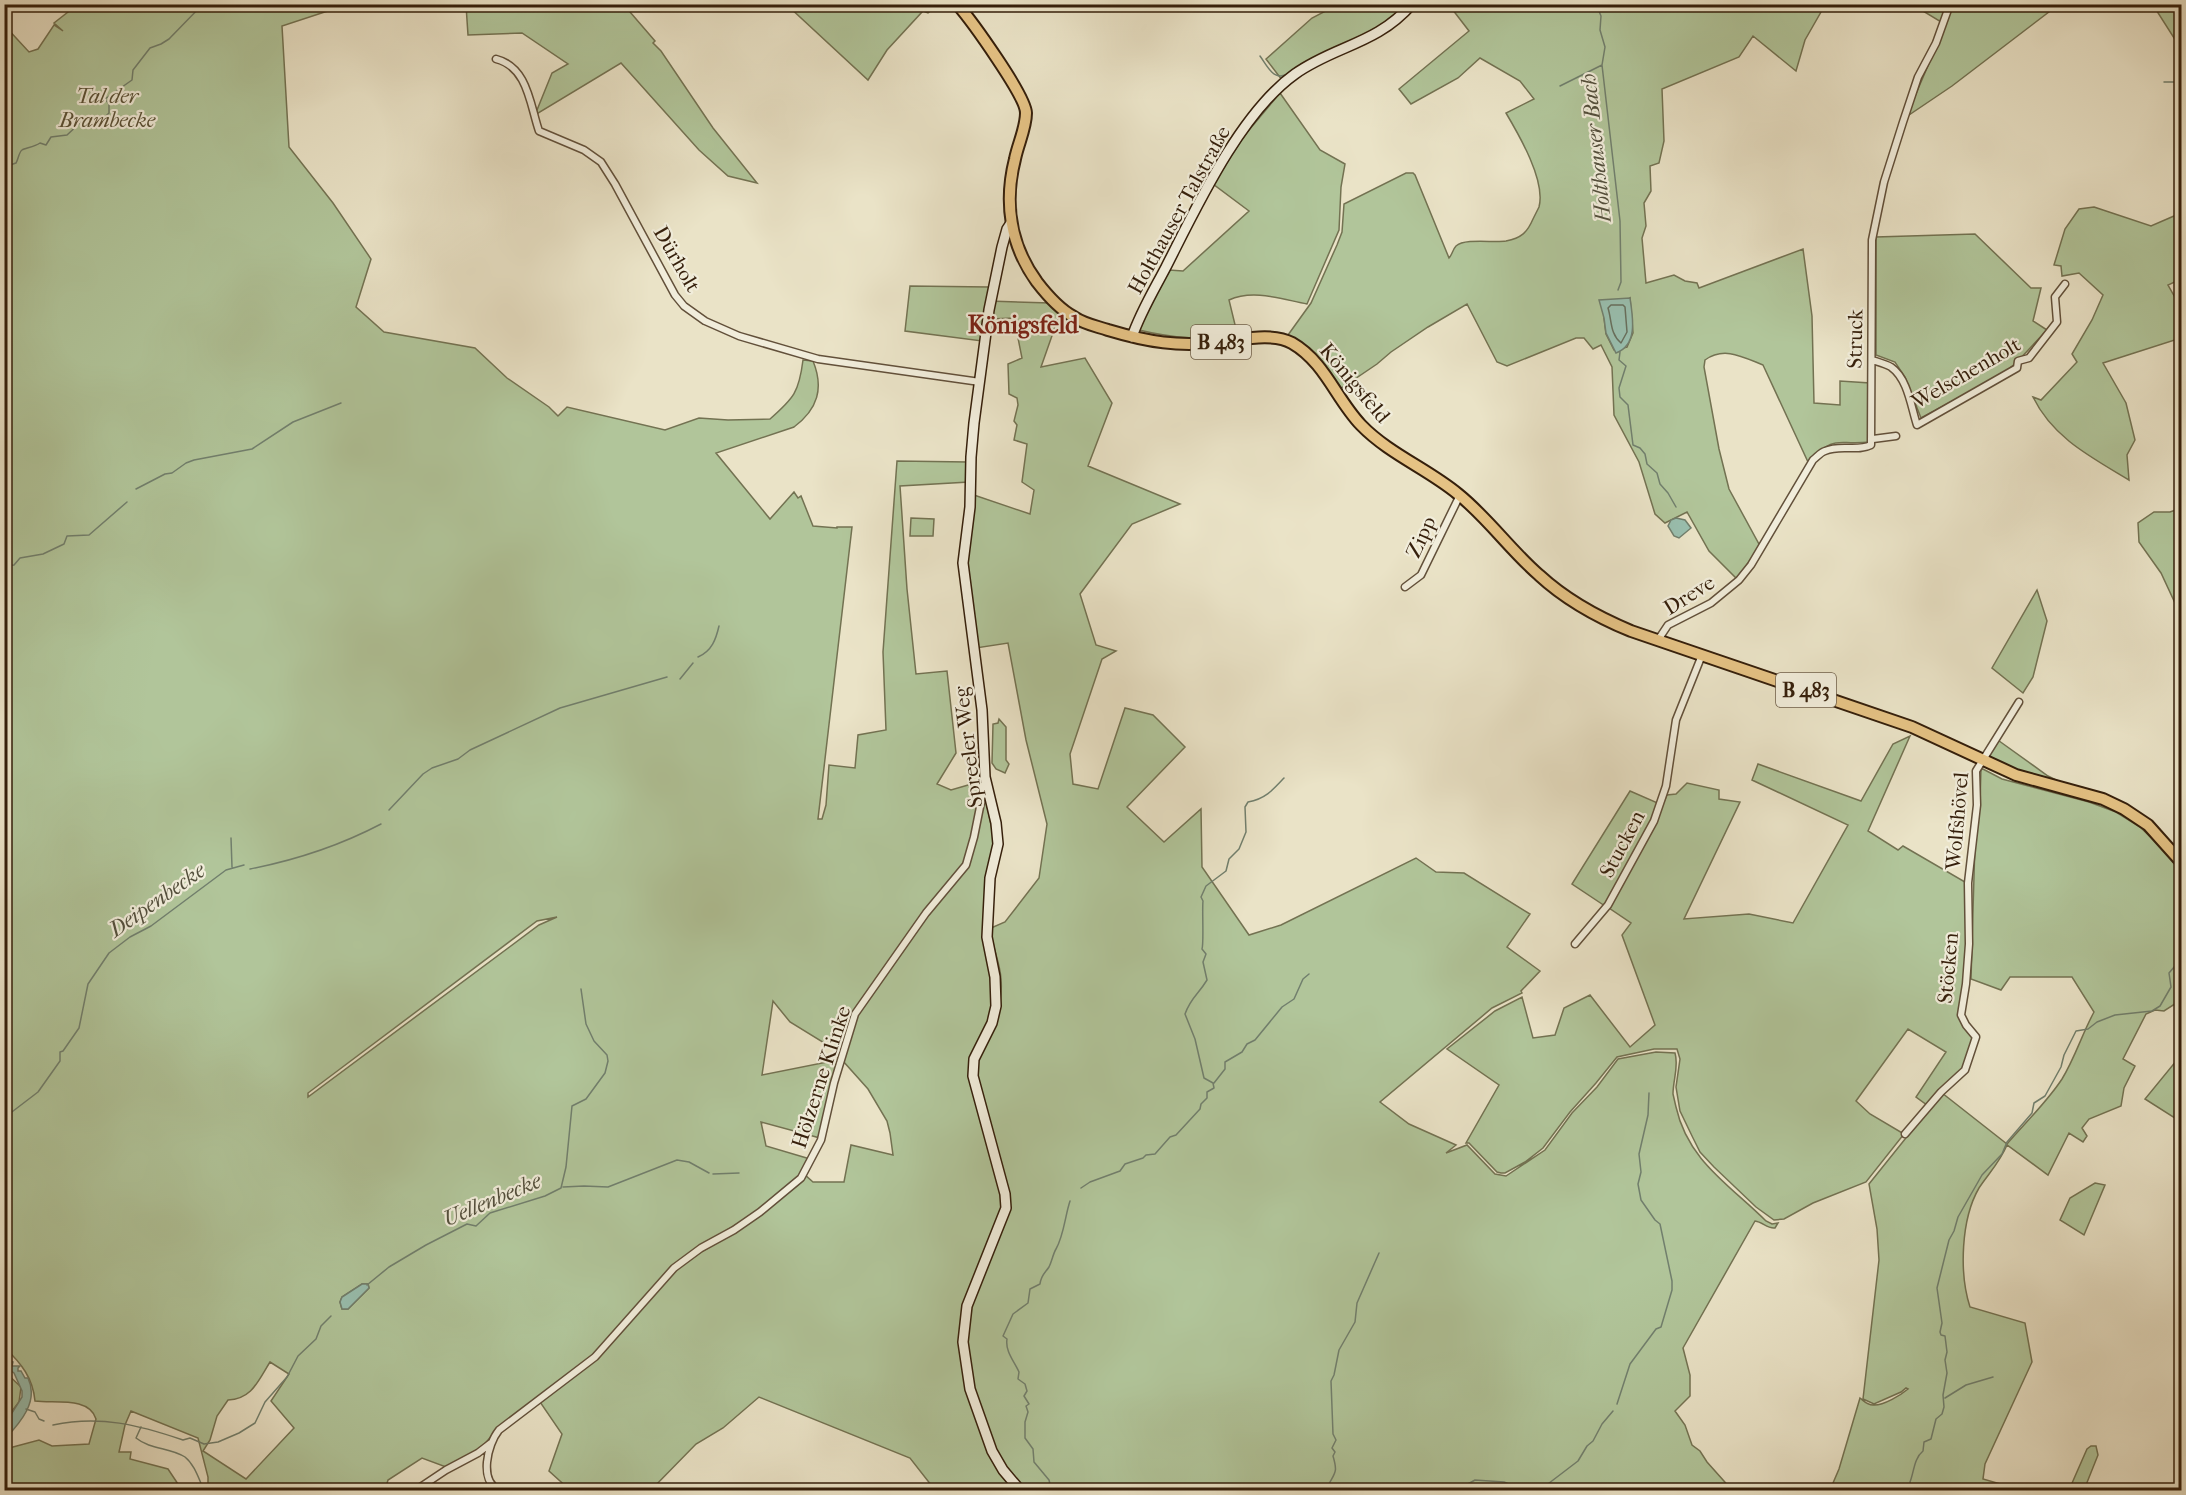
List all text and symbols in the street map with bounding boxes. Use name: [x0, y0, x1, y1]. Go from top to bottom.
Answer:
water label: Holthauser Bach: [1575, 72, 1617, 225]
park label: Tal der Brambecke: [58, 84, 156, 132]
street label: Holthauser Talstraße: [1123, 122, 1235, 298]
street label: Dürholt: [649, 222, 706, 297]
street label: Struck: [1842, 309, 1868, 369]
district label: Königsfeld: [968, 311, 1079, 339]
road number: B 483: [1191, 325, 1251, 359]
street label: Welschenholt: [1906, 332, 2025, 414]
street label: Königsfeld: [1315, 338, 1396, 428]
street label: Zipp: [1401, 512, 1441, 562]
street label: Dreve: [1659, 570, 1719, 620]
road number: B 483: [1776, 673, 1836, 707]
street label: Spreeler Weg: [949, 684, 987, 809]
street label: Wolfshövel: [1941, 771, 1973, 872]
street label: Stucken: [1594, 806, 1650, 882]
water label: Deipenbecke: [102, 857, 211, 944]
street label: Stöcken: [1933, 931, 1963, 1005]
street label: Hölzerne Klinke: [787, 1003, 855, 1151]
water label: Uellenbecke: [439, 1167, 546, 1232]

